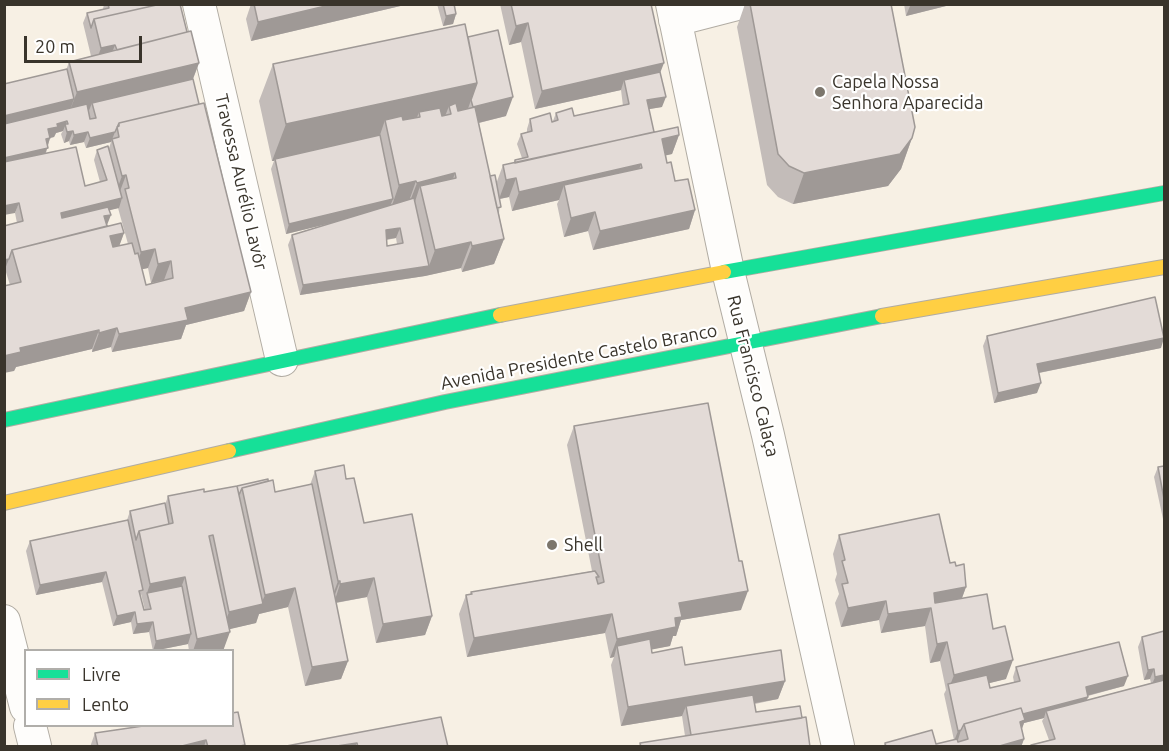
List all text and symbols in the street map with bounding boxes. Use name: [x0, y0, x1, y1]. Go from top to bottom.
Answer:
scale bar: [27, 24, 146, 62]
text: 20 m: [35, 36, 75, 56]
place label: Capela Nossa Senhora Aparecida: [832, 71, 983, 113]
marker: Capela Nossa Senhora Aparecida: [813, 85, 827, 99]
street label: Travessa Aurélio Lavôr: [210, 92, 272, 272]
street label: Rua Francisco Calaça: [722, 293, 784, 459]
street label: Avenida Presidente Castelo Branco: [439, 320, 719, 394]
place label: Shell: [564, 534, 603, 556]
marker: Shell: [545, 538, 559, 552]
legend: [24, 649, 234, 727]
text: Livre: [82, 664, 121, 684]
text: Lento: [82, 694, 129, 714]

